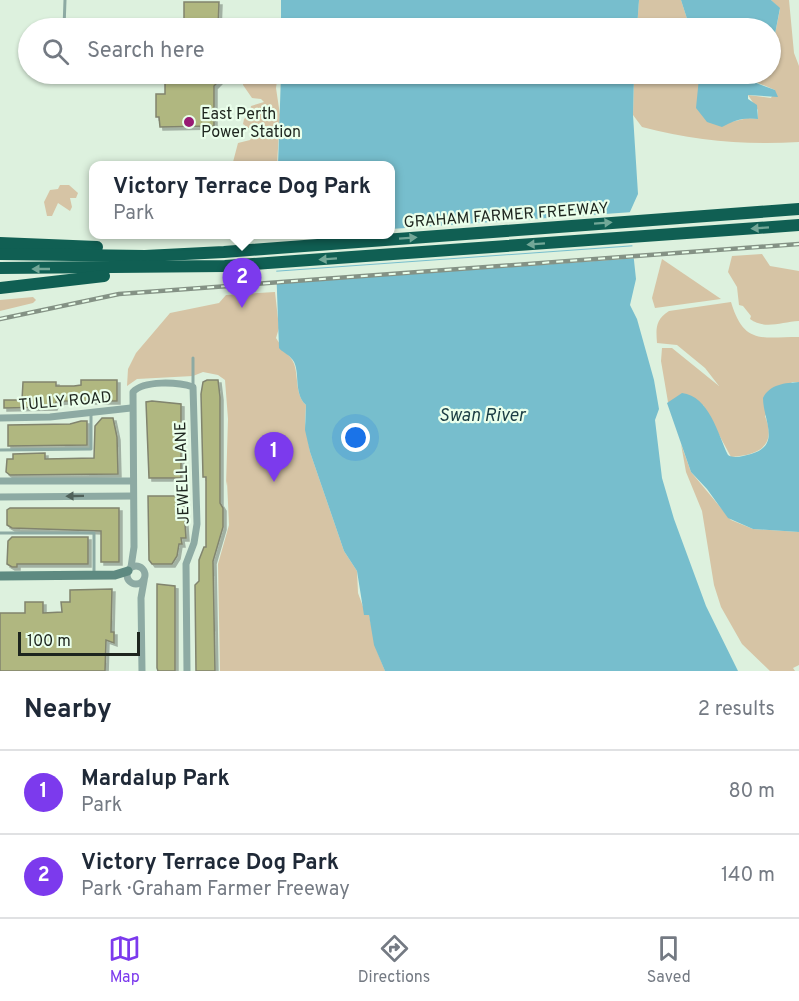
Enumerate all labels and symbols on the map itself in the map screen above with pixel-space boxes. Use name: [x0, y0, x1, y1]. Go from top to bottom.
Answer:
place label: East Perth Power Station: [201, 105, 301, 143]
marker: East Perth Power Station: [182, 115, 196, 129]
street label: GRAHAM FARMER FREEWAY: [403, 199, 609, 233]
one-way arrow: [593, 218, 612, 228]
one-way arrow: [750, 223, 769, 233]
one-way arrow: [399, 233, 418, 243]
one-way arrow: [526, 239, 545, 248]
one-way arrow: [318, 254, 337, 263]
pin: 2: [222, 258, 262, 308]
one-way arrow: [31, 264, 50, 274]
street label: TULLY ROAD: [18, 388, 112, 416]
water label: Swan River: [439, 405, 527, 428]
street label: JEWELL LANE: [171, 421, 195, 525]
your location: [341, 423, 370, 452]
pin: 1: [254, 432, 294, 482]
one-way arrow: [65, 491, 84, 501]
scale bar: [18, 629, 140, 656]

